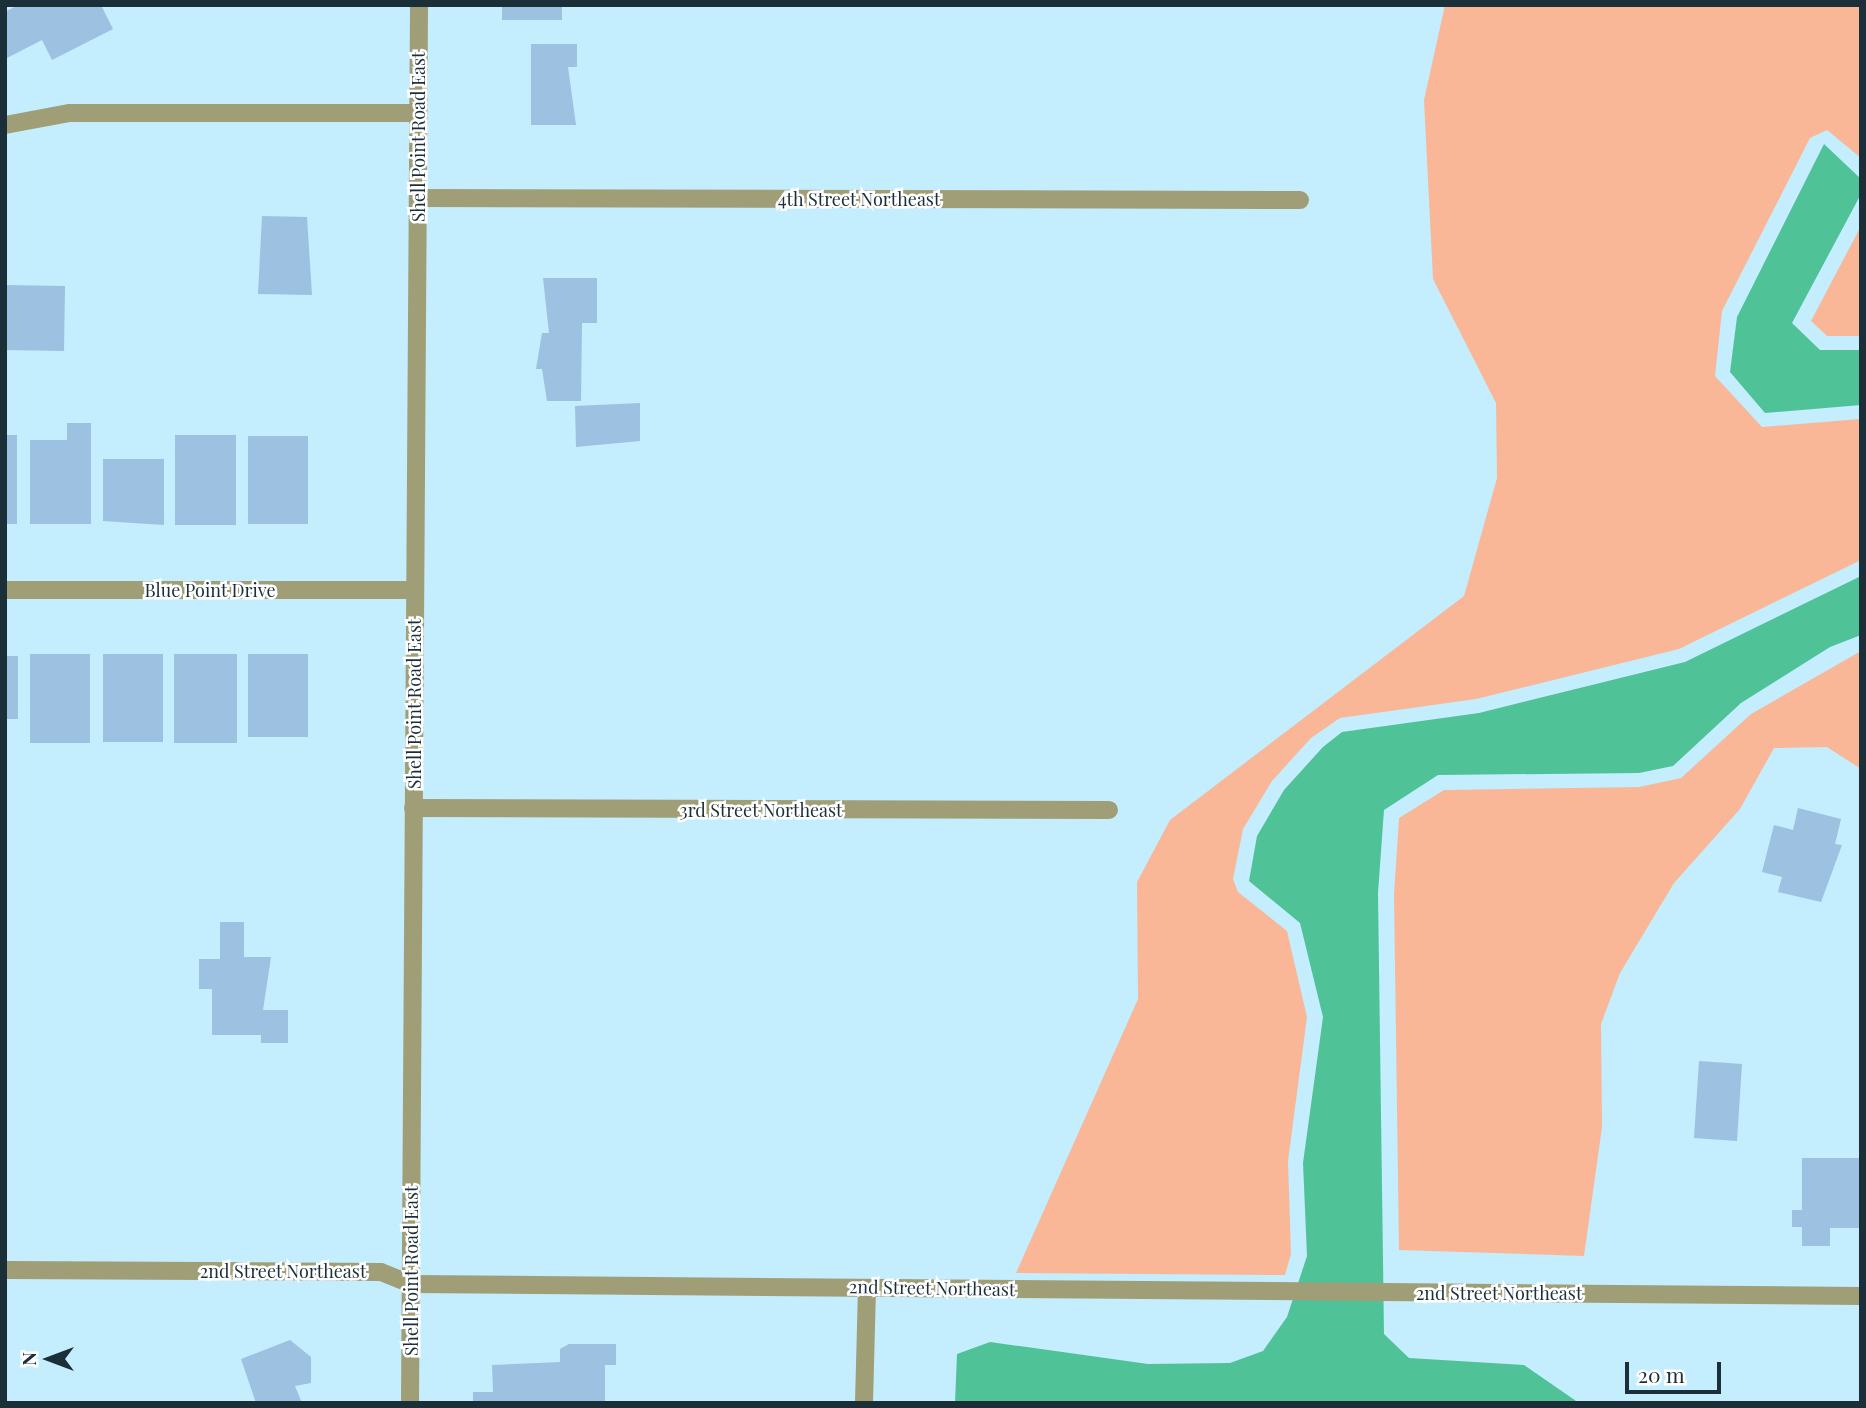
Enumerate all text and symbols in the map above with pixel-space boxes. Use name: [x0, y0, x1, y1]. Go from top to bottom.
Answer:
street label: Shell Point Road East: [407, 51, 429, 223]
street label: 4th Street Northeast: [778, 188, 940, 210]
street label: Blue Point Drive: [144, 579, 276, 601]
street label: Shell Point Road East: [403, 618, 425, 790]
street label: 3rd Street Northeast: [679, 799, 843, 821]
street label: Shell Point Road East: [400, 1185, 422, 1357]
street label: 2nd Street Northeast: [200, 1260, 366, 1282]
street label: 2nd Street Northeast: [848, 1276, 1016, 1300]
street label: 2nd Street Northeast: [1416, 1282, 1582, 1304]
north arrow: [14, 1324, 84, 1394]
scale bar: [1628, 1348, 1724, 1392]
text: N: [15, 1352, 41, 1366]
text: 20 m: [1638, 1360, 1685, 1388]

